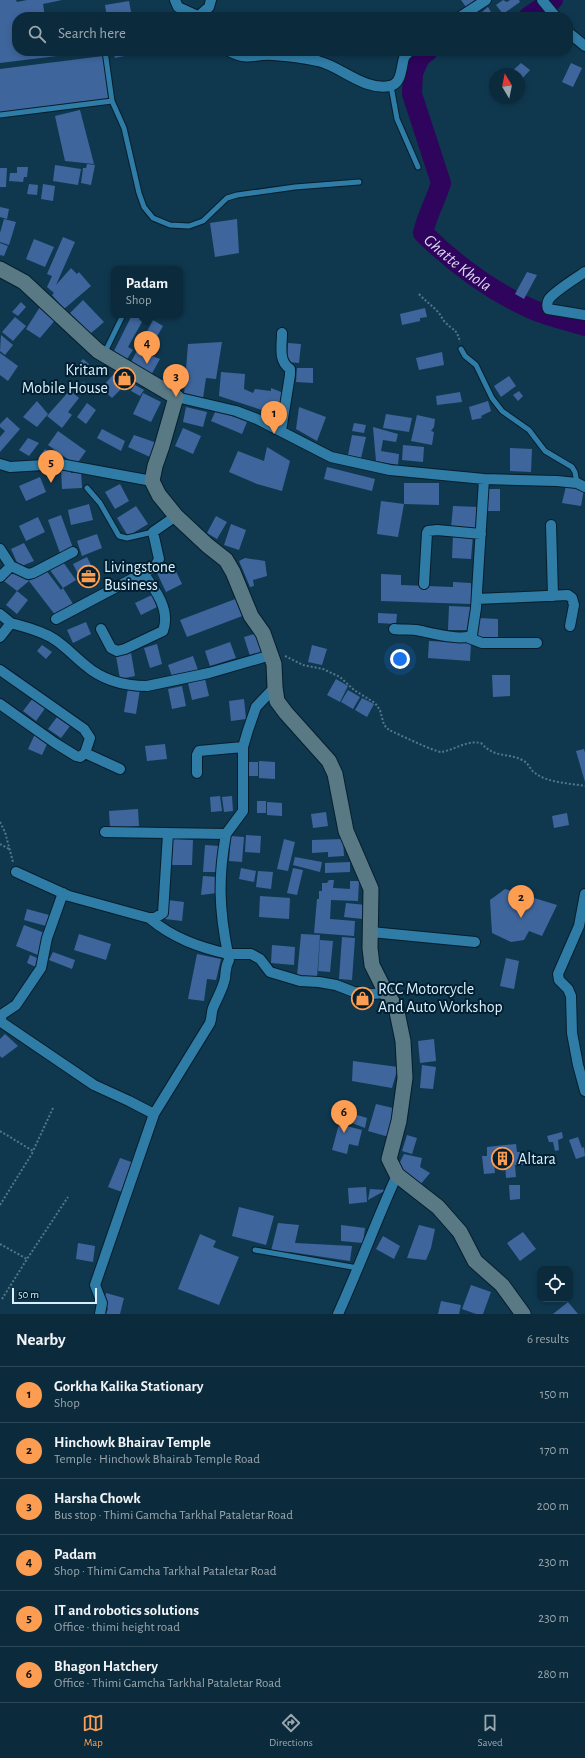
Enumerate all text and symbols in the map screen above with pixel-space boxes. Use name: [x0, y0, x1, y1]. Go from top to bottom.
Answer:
search box: [12, 12, 573, 56]
icon: search: [26, 23, 48, 45]
text: Search here: [58, 26, 126, 41]
north arrow: [489, 68, 525, 104]
water label: Ghatte Khola: [421, 231, 495, 294]
popup: [111, 266, 183, 318]
text: Padam: [126, 276, 168, 291]
text: Shop: [126, 294, 152, 307]
pin: 4: [134, 331, 160, 364]
place label: Kritam Mobile House: [22, 362, 108, 396]
pin: 3: [163, 364, 189, 397]
shop icon: Kritam Mobile House: [111, 366, 137, 392]
pin: 1: [261, 401, 287, 434]
pin: 5: [38, 450, 64, 483]
place label: Livingstone Business: [104, 559, 175, 593]
office icon: Livingstone Business: [75, 563, 101, 589]
your location: [390, 649, 410, 669]
pin: 2: [508, 885, 534, 918]
place label: RCC Motorcycle And Auto Workshop: [378, 981, 503, 1015]
shop icon: RCC Motorcycle And Auto Workshop: [350, 985, 376, 1011]
pin: 6: [331, 1100, 357, 1133]
building icon: Altara: [490, 1146, 516, 1172]
place label: Altara: [518, 1151, 556, 1167]
map controls: [537, 1266, 573, 1302]
button: locate: [537, 1266, 573, 1302]
scale bar: [12, 1286, 97, 1305]
text: 50 m: [18, 1289, 39, 1300]
text: Nearby: [16, 1331, 66, 1348]
text: 6 results: [527, 1333, 569, 1346]
text: Gorkha Kalika Stationary: [54, 1379, 204, 1394]
text: 1: [27, 1388, 31, 1401]
text: 150 m: [540, 1388, 569, 1401]
text: Shop: [54, 1397, 80, 1410]
text: Hinchowk Bhairav Temple: [54, 1435, 211, 1450]
text: 2: [26, 1444, 32, 1457]
text: 170 m: [540, 1444, 569, 1457]
text: Temple · Hinchowk Bhairab Temple Road: [54, 1453, 260, 1466]
text: Harsha Chowk: [54, 1491, 141, 1506]
text: 3: [26, 1500, 32, 1513]
text: 200 m: [537, 1500, 569, 1513]
text: Bus stop · Thimi Gamcha Tarkhal Pataletar Road: [54, 1509, 293, 1522]
text: Padam: [54, 1547, 96, 1562]
text: 4: [26, 1556, 32, 1569]
text: 230 m: [538, 1556, 569, 1569]
text: Shop · Thimi Gamcha Tarkhal Pataletar Road: [54, 1565, 276, 1578]
text: IT and robotics solutions: [54, 1603, 199, 1618]
text: 5: [26, 1612, 32, 1625]
text: 230 m: [538, 1612, 569, 1625]
text: Office · thimi height road: [54, 1621, 180, 1634]
text: Bhagon Hatchery: [54, 1659, 158, 1674]
text: 6: [26, 1668, 32, 1681]
text: 280 m: [538, 1668, 569, 1681]
text: Office · Thimi Gamcha Tarkhal Pataletar Road: [54, 1677, 281, 1690]
tab: Map: [82, 1712, 104, 1749]
tab: Directions: [269, 1712, 313, 1749]
tab: Saved: [477, 1712, 503, 1749]

